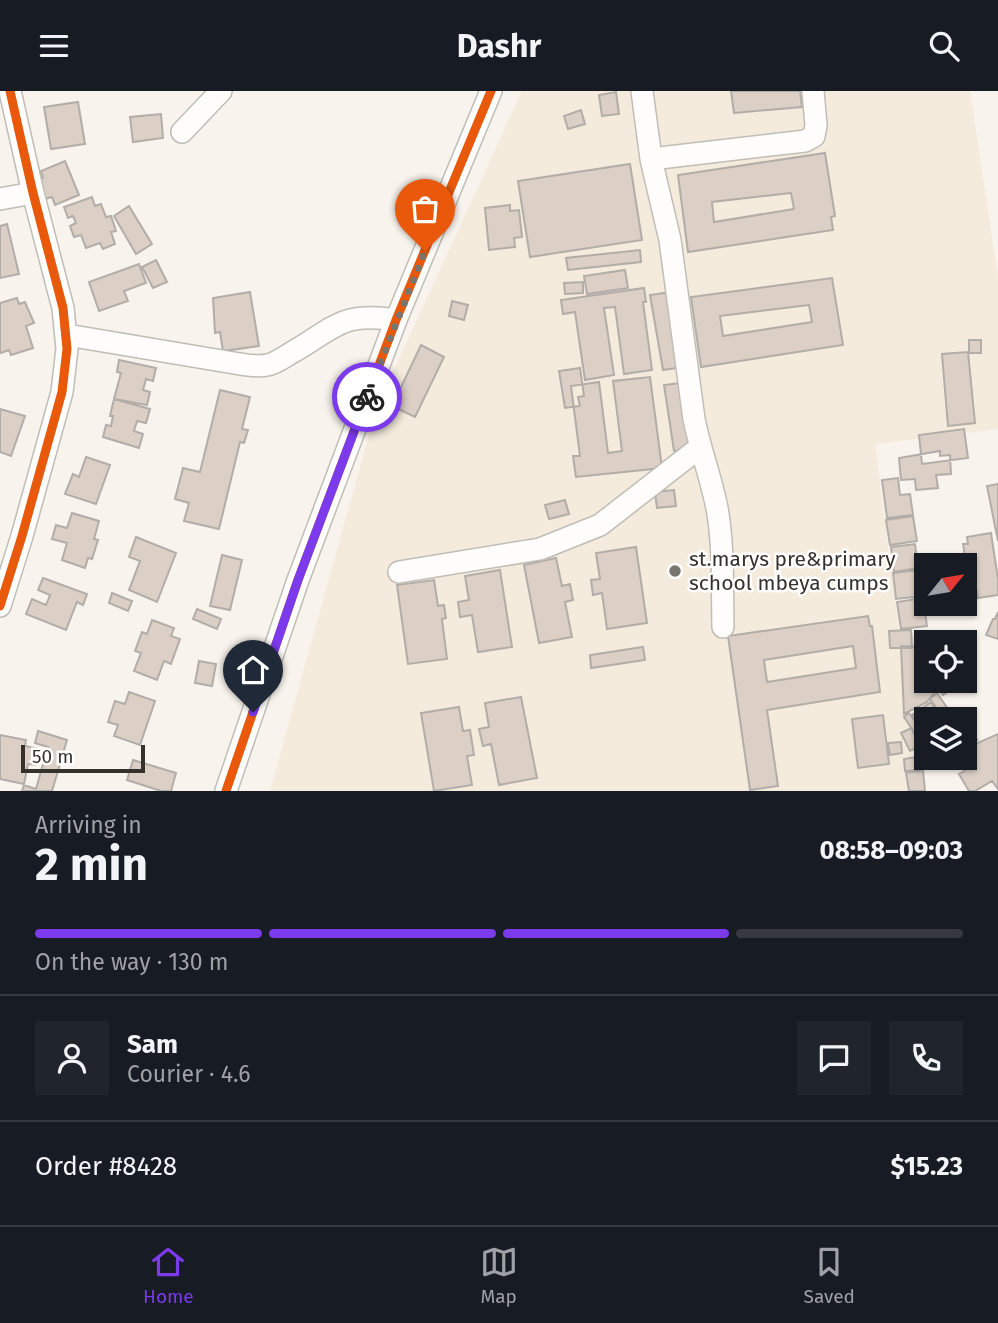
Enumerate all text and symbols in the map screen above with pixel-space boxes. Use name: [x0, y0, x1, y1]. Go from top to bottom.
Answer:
icon: menu: [35, 27, 73, 65]
text: Dashr: [457, 27, 541, 65]
icon: search: [925, 27, 963, 65]
pin: [395, 179, 455, 251]
icon: bag: [406, 190, 444, 228]
courier: [332, 362, 402, 432]
icon: bike: [348, 378, 386, 416]
place label: st.marys pre&primary school mbeya cumps: [689, 546, 896, 596]
north arrow: [914, 553, 976, 616]
map controls: [914, 553, 977, 770]
marker: st.marys pre&primary school mbeya cumps: [667, 563, 683, 579]
button: locate: [914, 630, 977, 693]
pin: [223, 640, 283, 712]
icon: home: [234, 651, 272, 689]
button: layers: [914, 707, 977, 770]
scale bar: [21, 742, 145, 774]
text: 50 m: [32, 745, 73, 768]
text: Arriving in: [35, 811, 142, 839]
text: 08:58–09:03: [819, 835, 963, 866]
text: 2 min: [35, 837, 148, 892]
text: On the way · 130 m: [35, 948, 228, 976]
button: person: [35, 1021, 109, 1095]
button: chat: [797, 1021, 871, 1095]
button: phone: [889, 1021, 963, 1095]
text: Sam: [127, 1029, 178, 1060]
text: Courier · 4.6: [127, 1060, 251, 1088]
text: Order #8428: [35, 1151, 177, 1182]
text: $15.23: [891, 1151, 963, 1182]
tab: Home: [143, 1243, 194, 1308]
tab: Map: [480, 1243, 518, 1308]
tab: Saved: [804, 1243, 855, 1308]

